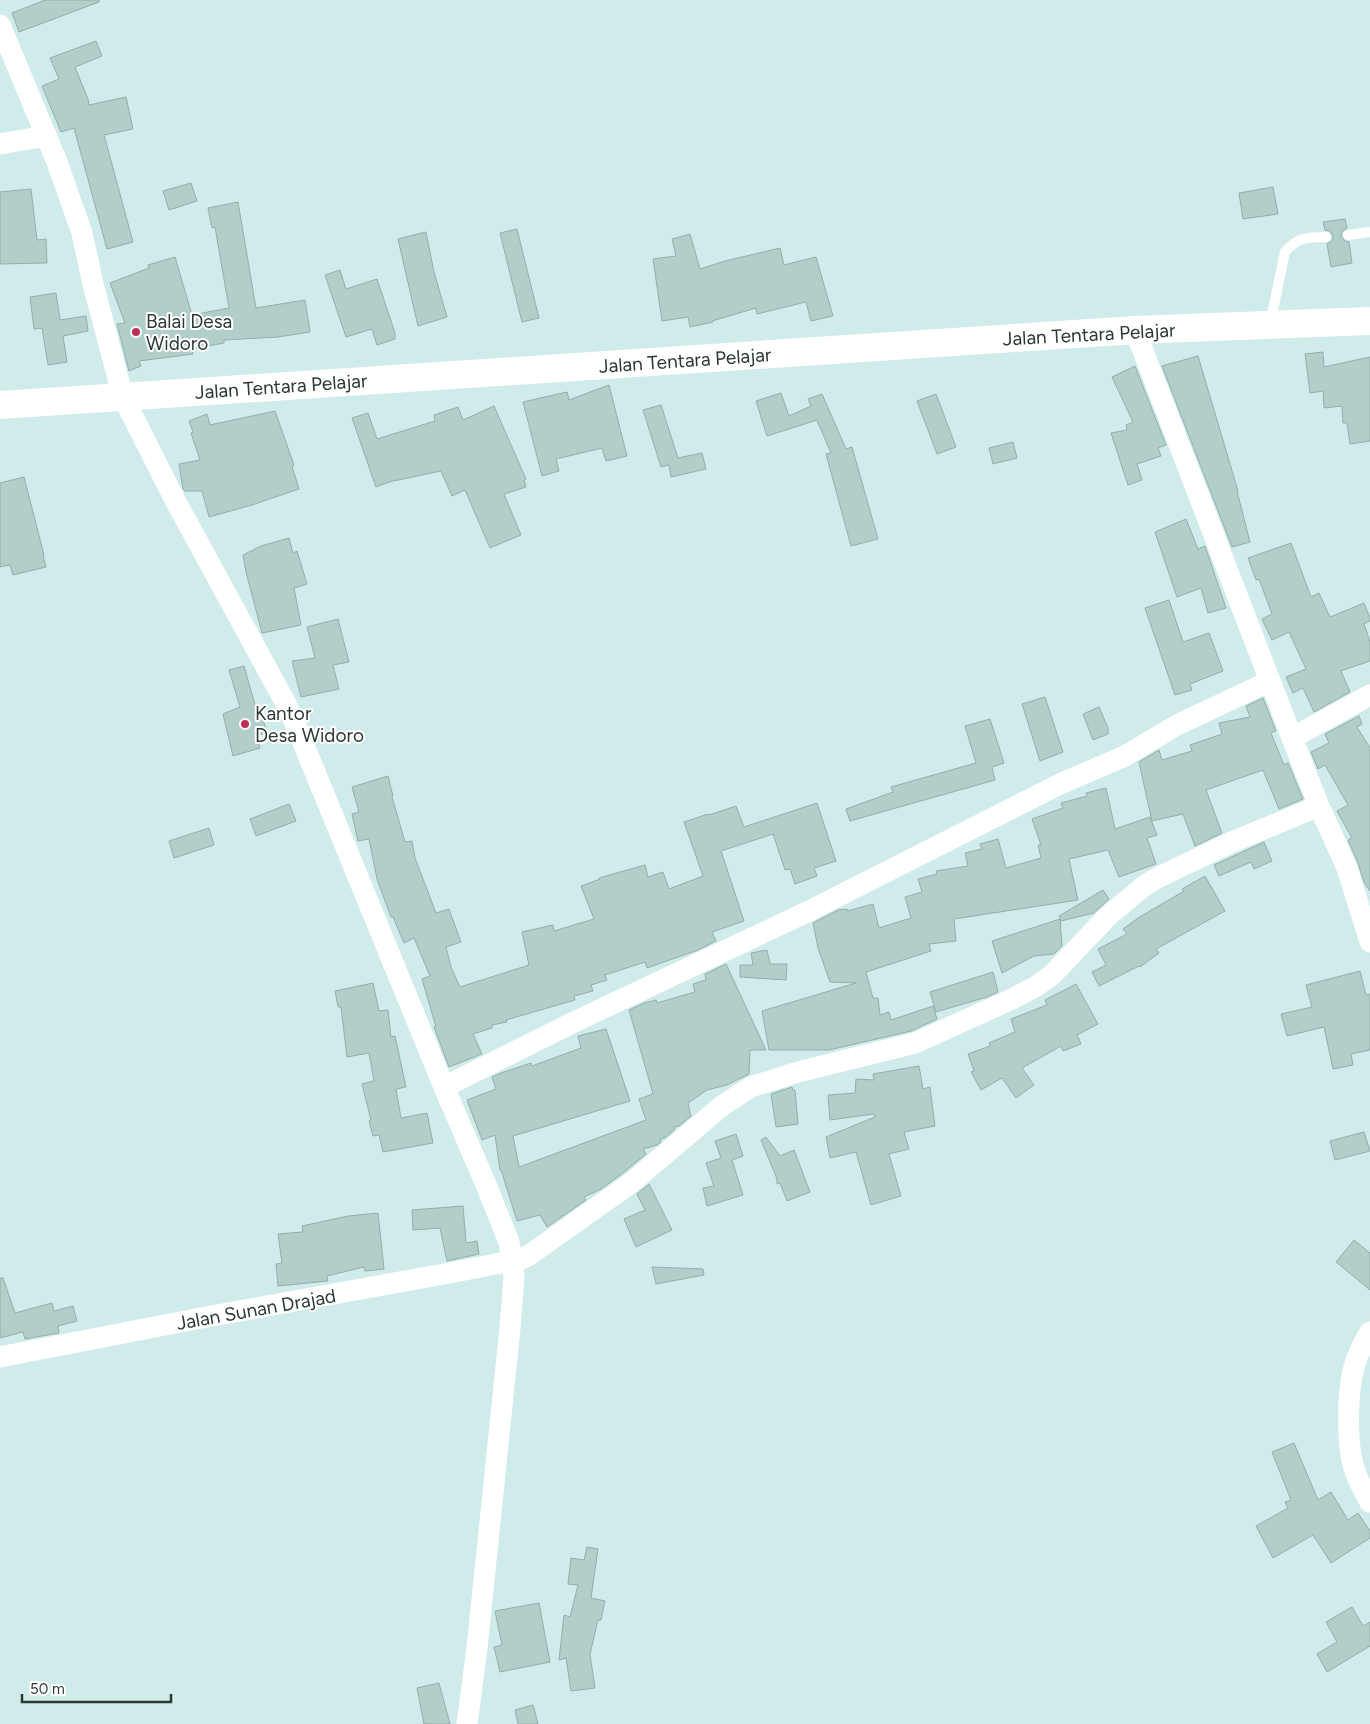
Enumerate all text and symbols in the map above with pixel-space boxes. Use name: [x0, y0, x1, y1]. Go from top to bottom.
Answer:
place label: Balai Desa Widoro: [146, 310, 232, 355]
street label: Jalan Tentara Pelajar: [1002, 318, 1177, 351]
marker: Balai Desa Widoro: [130, 326, 142, 338]
street label: Jalan Tentara Pelajar: [598, 343, 773, 378]
street label: Jalan Tentara Pelajar: [194, 369, 369, 404]
place label: Kantor Desa Widoro: [255, 702, 364, 747]
marker: Kantor Desa Widoro: [239, 718, 251, 730]
street label: Jalan Sunan Drajad: [175, 1284, 338, 1335]
scale bar: [22, 1672, 171, 1704]
text: 50 m: [30, 1680, 65, 1698]

